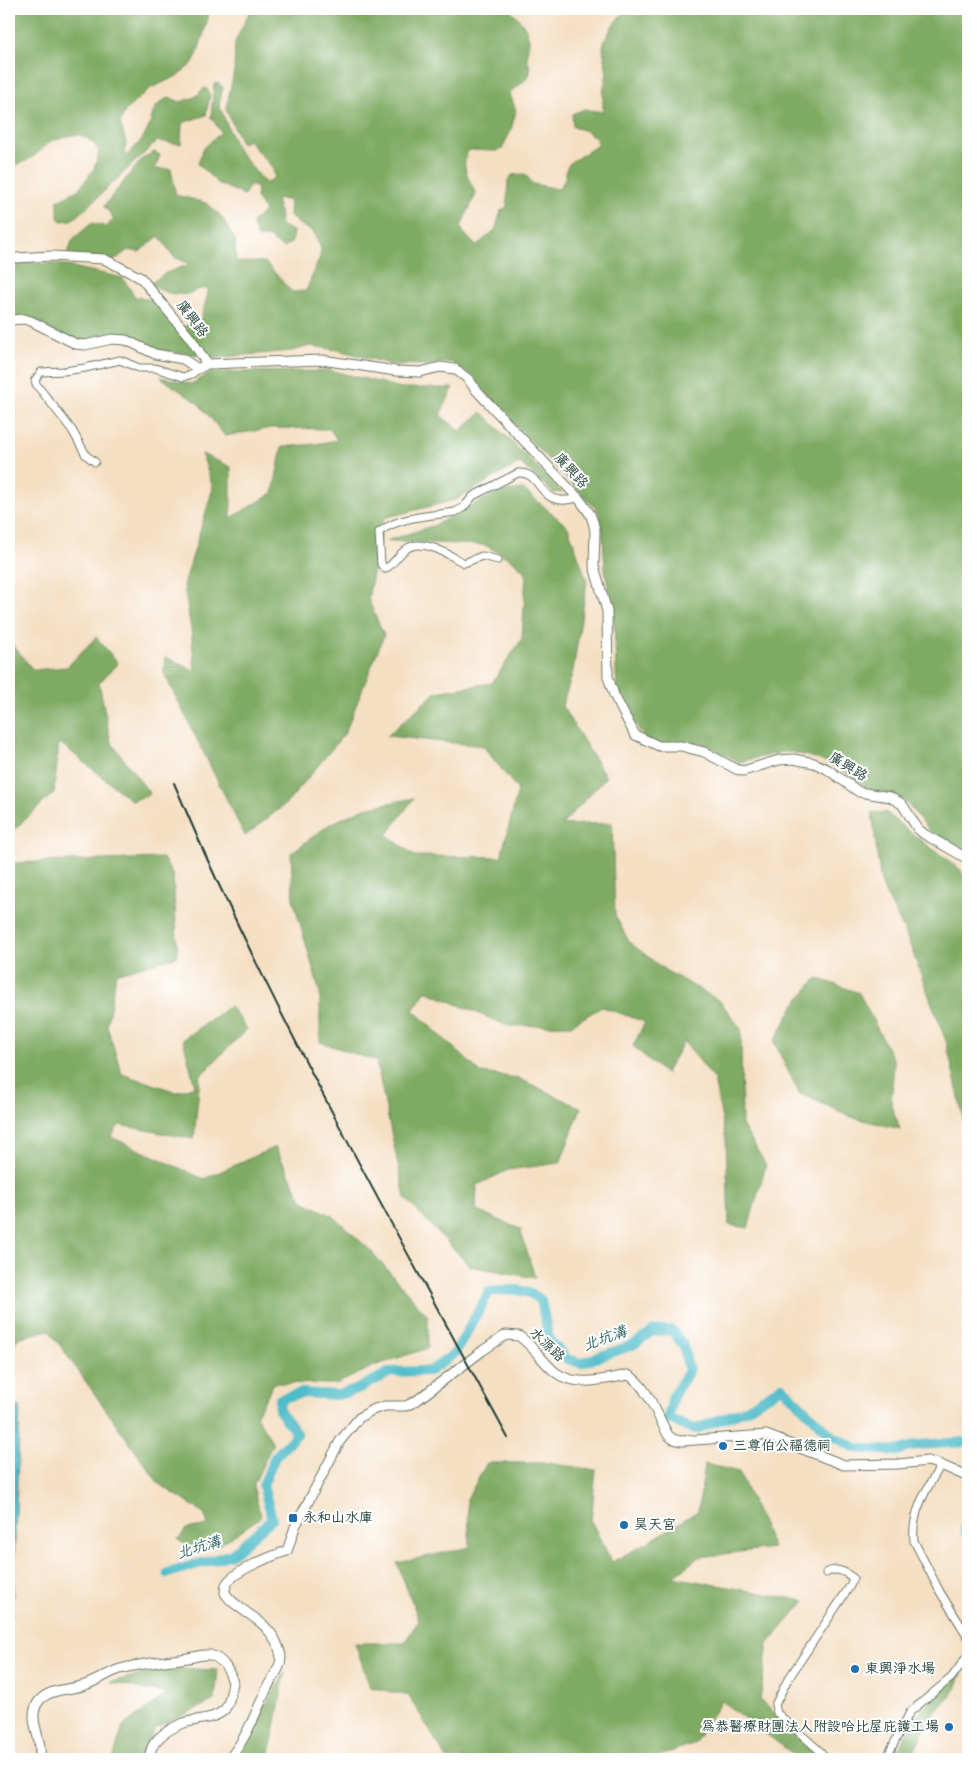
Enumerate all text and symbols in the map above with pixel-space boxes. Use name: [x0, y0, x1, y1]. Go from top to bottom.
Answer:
street label: 廣興路: [171, 296, 213, 342]
street label: 廣興路: [549, 448, 593, 494]
street label: 廣興路: [824, 747, 872, 787]
water label: 北坑溝: [580, 1319, 632, 1358]
street label: 水源路: [524, 1323, 570, 1367]
place label: 三尊伯公福德祠: [733, 1435, 831, 1457]
marker: 三尊伯公福德祠: [717, 1440, 729, 1452]
place label: 永和山水庫: [303, 1507, 373, 1529]
marker: 永和山水庫: [287, 1512, 299, 1524]
place label: 昊天宮: [634, 1514, 676, 1536]
marker: 昊天宮: [618, 1519, 630, 1531]
water label: 北坑溝: [174, 1529, 226, 1566]
place label: 東興淨水場: [865, 1658, 935, 1680]
marker: 東興淨水場: [849, 1663, 861, 1675]
place label: 為恭醫療財團法人附設哈比屋庇護工場: [701, 1716, 939, 1738]
marker: 為恭醫療財團法人附設哈比屋庇護工場: [943, 1721, 955, 1733]

